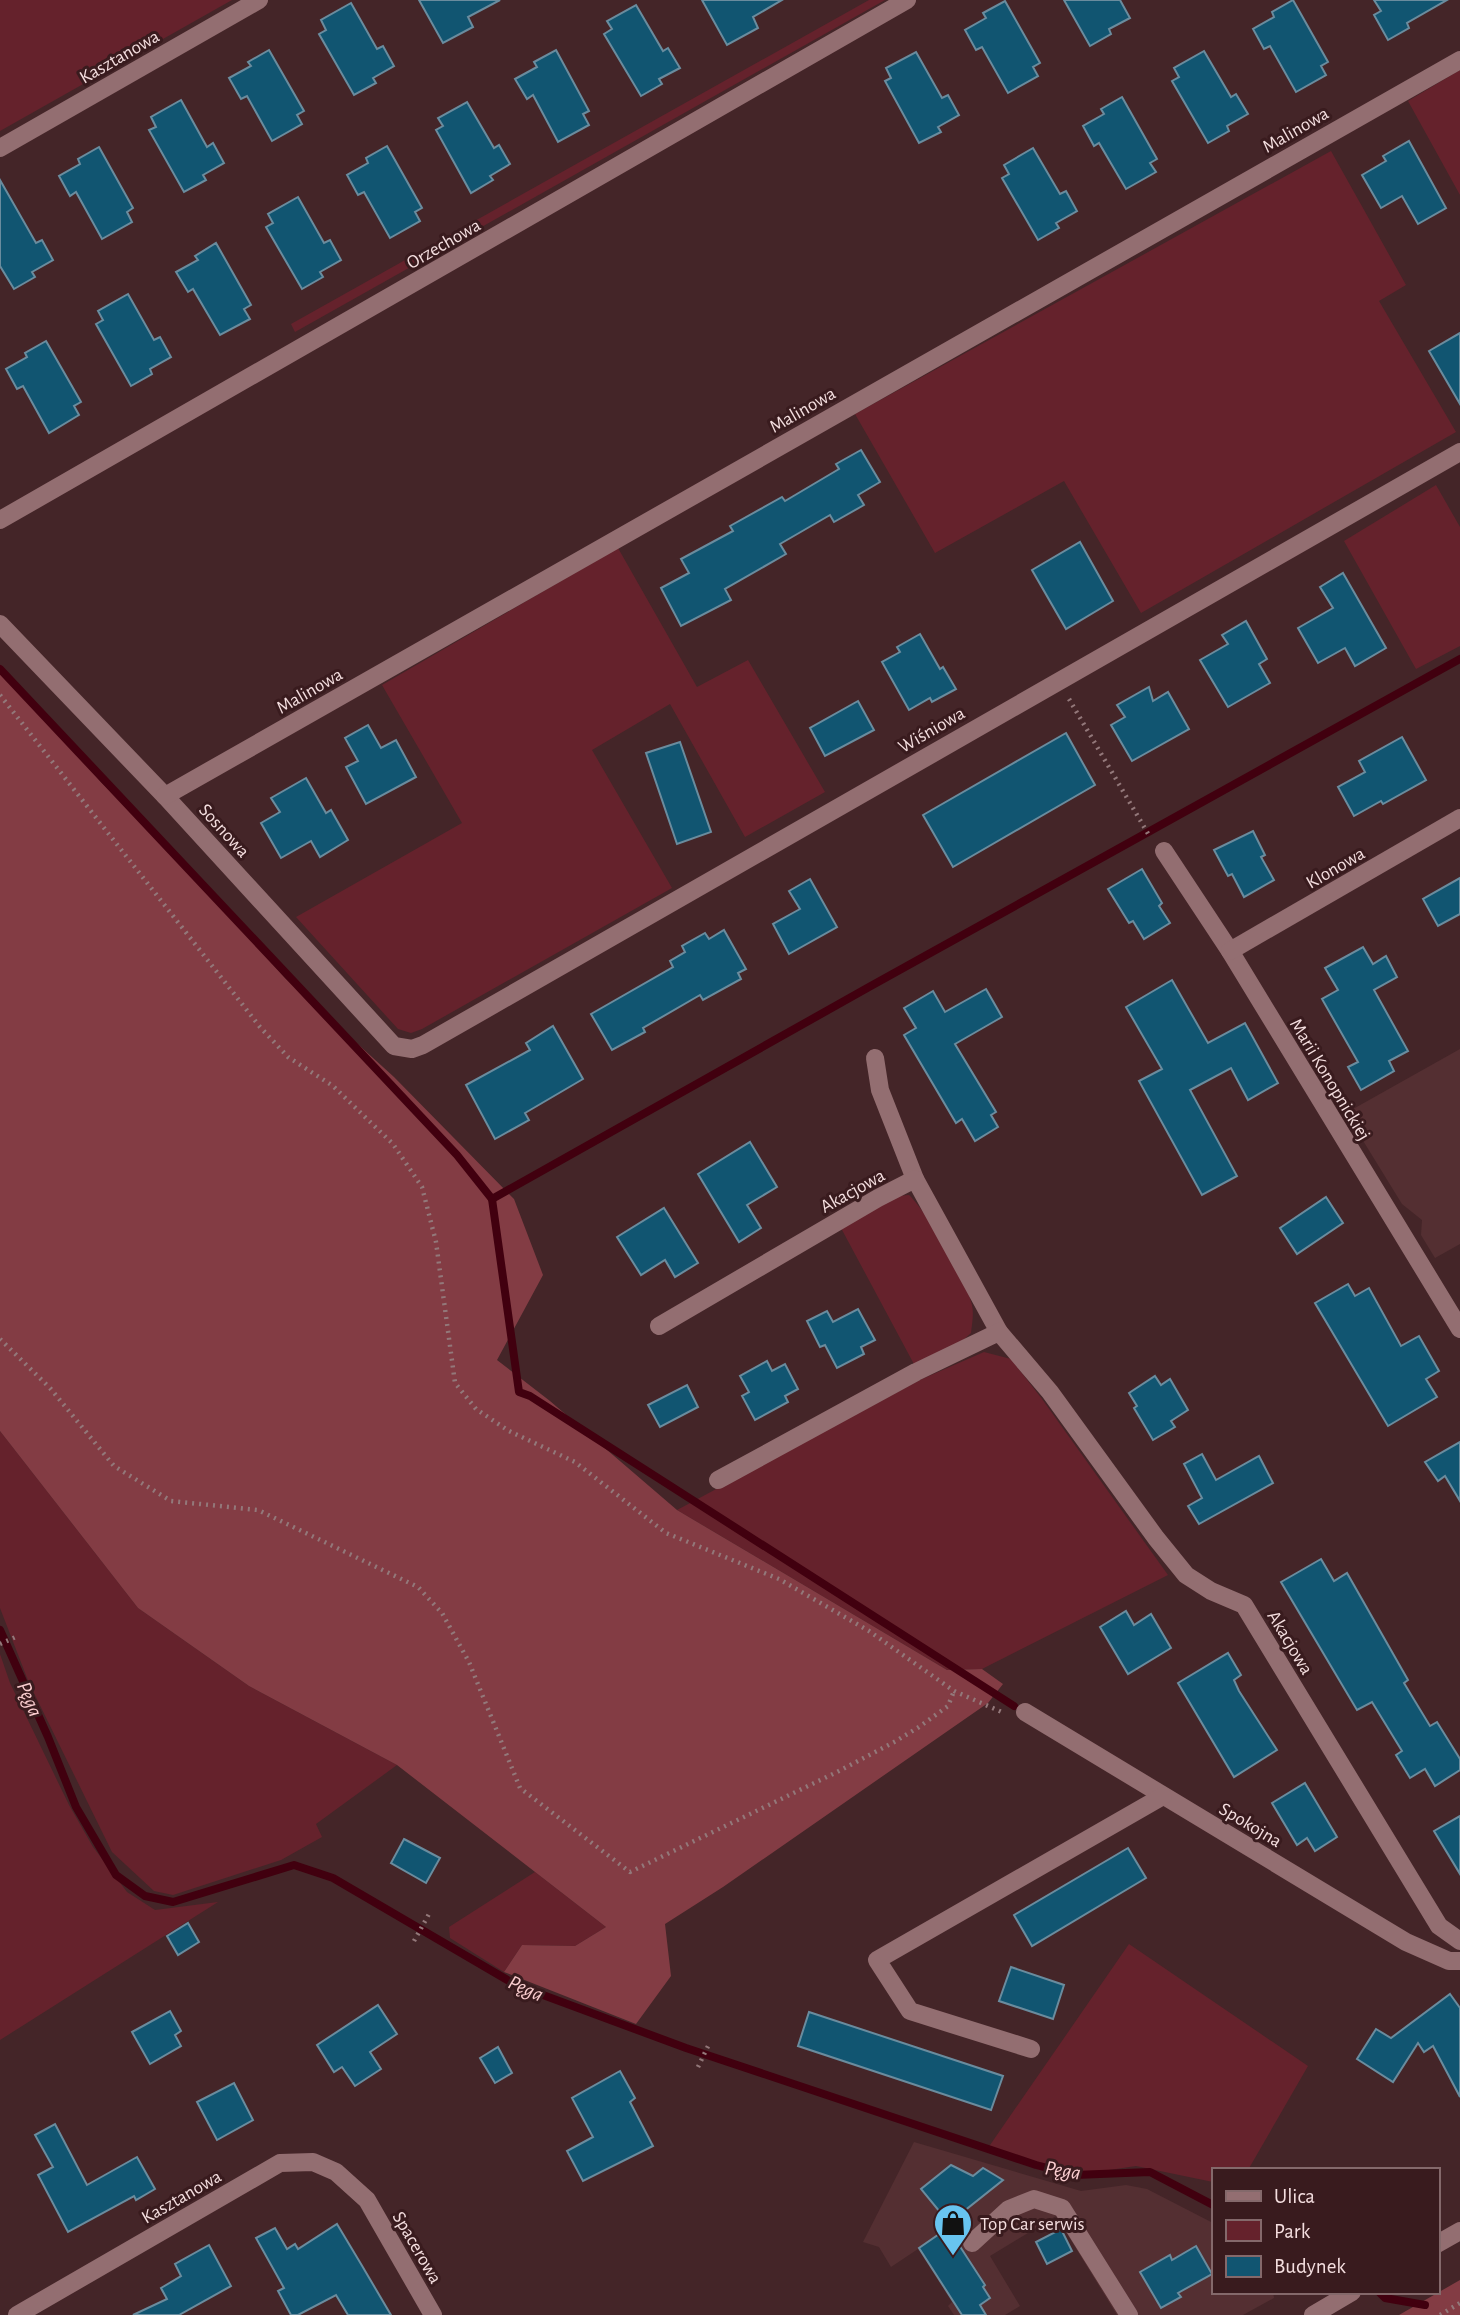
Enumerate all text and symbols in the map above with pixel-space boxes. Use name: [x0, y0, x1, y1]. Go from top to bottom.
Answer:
street label: Kasztanowa: [77, 27, 163, 88]
street label: Malinowa: [1259, 104, 1332, 157]
street label: Orzechowa: [403, 215, 484, 273]
street label: Malinowa: [766, 384, 839, 437]
street label: Malinowa: [273, 665, 346, 718]
street label: Wiśniowa: [895, 704, 968, 757]
street label: Sosnowa: [195, 800, 253, 862]
street label: Klonowa: [1303, 844, 1369, 893]
street label: Marii Konopnickiej: [1286, 1016, 1373, 1144]
street label: Akacjowa: [817, 1166, 888, 1217]
street label: Akacjowa: [1263, 1608, 1316, 1678]
water label: Pęga: [13, 1679, 46, 1720]
street label: Spokojna: [1216, 1799, 1285, 1851]
water label: Pęga: [505, 1972, 547, 2005]
water label: Pęga: [1043, 2157, 1082, 2184]
street label: Kasztanowa: [139, 2167, 225, 2228]
legend: [1212, 2168, 1439, 2294]
text: Ulica: [1274, 2186, 1315, 2207]
shop icon: Top Car serwis: [932, 2202, 974, 2257]
street label: Spacerowa: [388, 2208, 445, 2287]
place label: Top Car serwis: [980, 2215, 1085, 2234]
text: Park: [1274, 2221, 1311, 2242]
text: Budynek: [1274, 2256, 1346, 2277]

